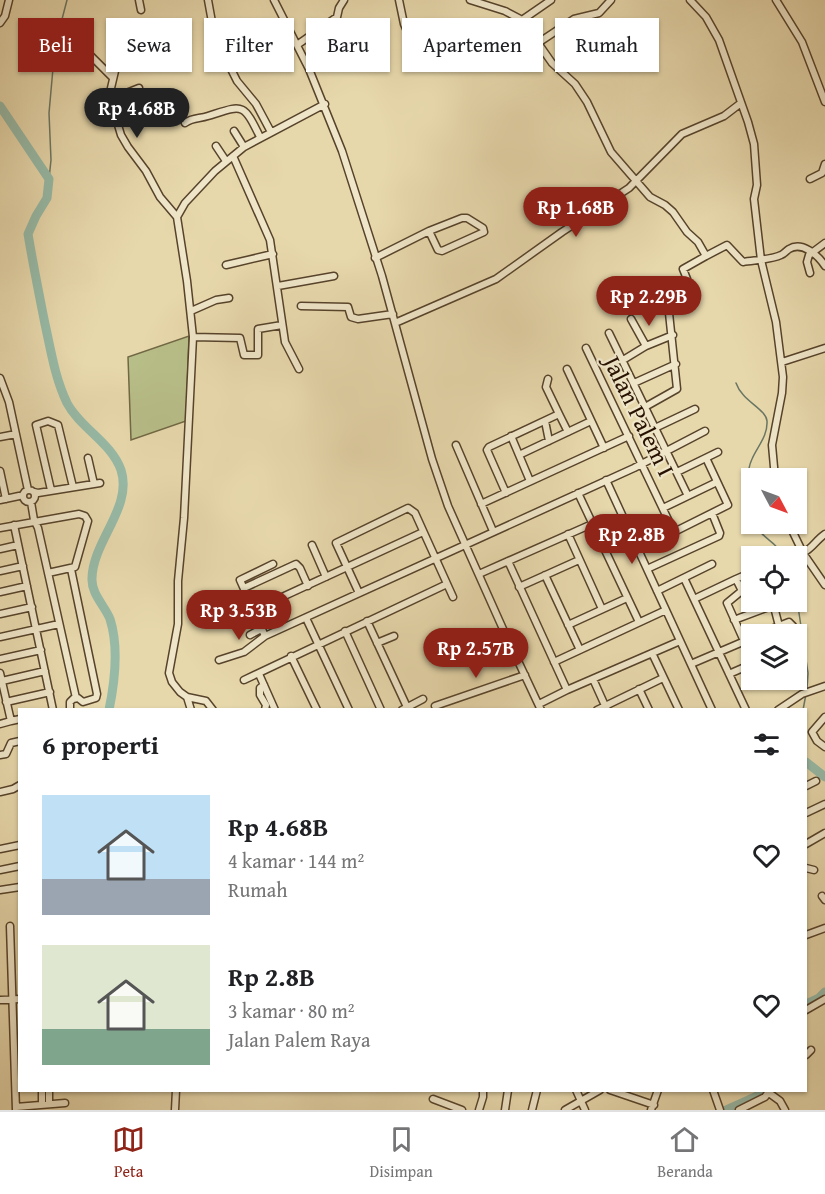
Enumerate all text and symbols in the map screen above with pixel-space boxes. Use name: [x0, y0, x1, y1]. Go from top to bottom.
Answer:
chip: Beli: [18, 18, 94, 72]
chip: Sewa: [106, 18, 192, 72]
chip: Filter: [204, 18, 294, 72]
chip: Baru: [306, 18, 390, 72]
chip: Apartemen: [402, 18, 543, 72]
chip: Rumah: [555, 18, 659, 72]
pin: Rp 4.68B: [75, 88, 199, 139]
text: Rp 4.68B: [98, 93, 176, 122]
pin: Rp 1.68B: [514, 187, 638, 238]
text: Rp 1.68B: [537, 192, 615, 221]
pin: Rp 2.29B: [587, 276, 711, 327]
text: Rp 2.29B: [610, 281, 688, 310]
street label: Jalan Palem I: [594, 347, 684, 482]
north arrow: [741, 468, 807, 534]
map controls: [741, 468, 807, 690]
pin: Rp 2.8B: [577, 514, 687, 565]
text: Rp 2.8B: [599, 519, 665, 548]
button: locate: [741, 546, 807, 612]
pin: Rp 3.53B: [177, 590, 301, 641]
text: Rp 3.53B: [200, 595, 278, 624]
button: layers: [741, 624, 807, 690]
pin: Rp 2.57B: [414, 628, 538, 679]
text: Rp 2.57B: [437, 633, 515, 662]
text: 6 properti: [42, 725, 159, 764]
icon: filters: [750, 728, 783, 761]
text: Rp 4.68B: [228, 807, 328, 846]
icon: home: [90, 819, 162, 891]
icon: heart: [750, 839, 783, 872]
text: 4 kamar · 144 m²: [228, 846, 364, 875]
text: Rumah: [228, 875, 287, 904]
text: Rp 2.8B: [228, 957, 315, 996]
icon: home: [90, 969, 162, 1041]
icon: heart: [750, 989, 783, 1022]
text: 3 kamar · 80 m²: [228, 996, 355, 1025]
text: Jalan Palem Raya: [228, 1025, 370, 1054]
tab: Peta: [112, 1123, 145, 1183]
tab: Disimpan: [369, 1123, 433, 1183]
tab: Beranda: [657, 1123, 713, 1183]

